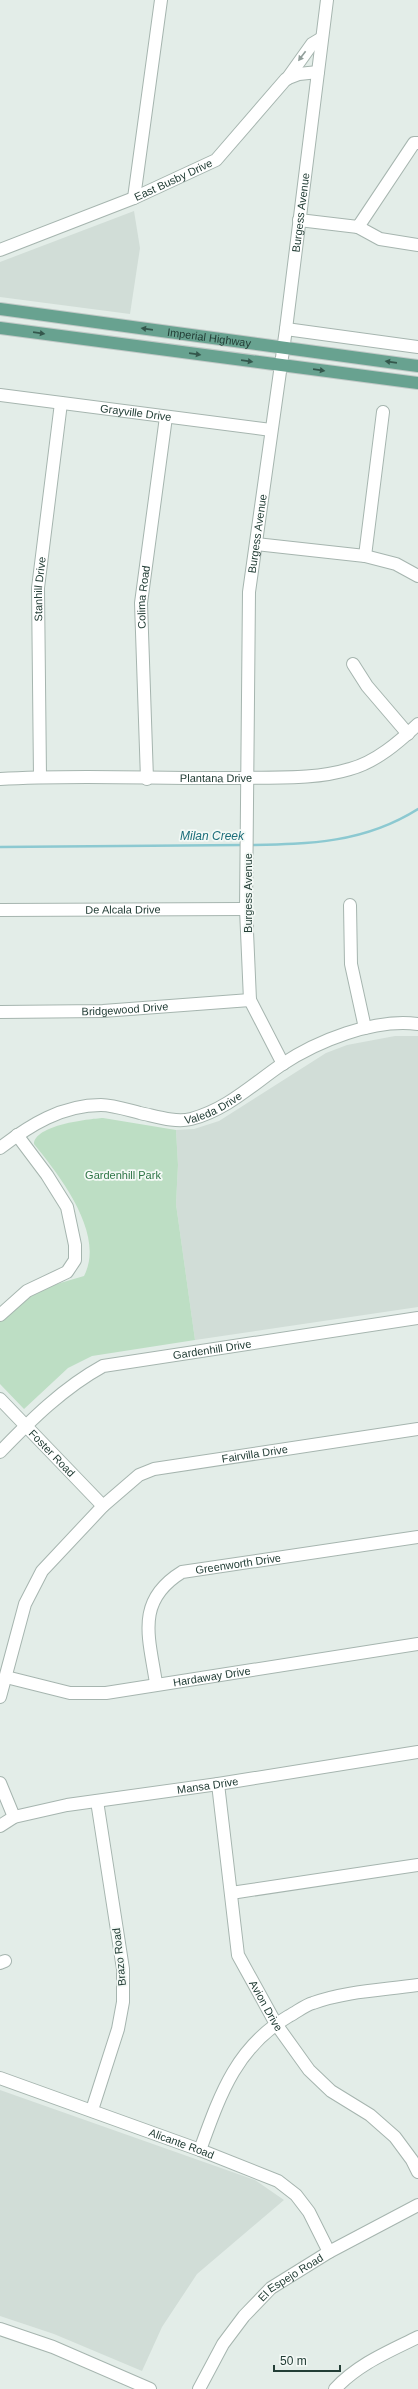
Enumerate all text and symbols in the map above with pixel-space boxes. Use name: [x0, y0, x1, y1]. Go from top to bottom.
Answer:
one-way arrow: [298, 51, 306, 62]
street label: East Busby Drive: [132, 157, 214, 203]
street label: Burgess Avenue: [290, 172, 311, 253]
one-way arrow: [141, 326, 153, 332]
street label: Imperial Highway: [166, 326, 252, 349]
one-way arrow: [33, 330, 45, 336]
one-way arrow: [189, 351, 201, 357]
one-way arrow: [241, 358, 253, 364]
one-way arrow: [385, 359, 397, 365]
one-way arrow: [313, 367, 326, 373]
street label: Grayville Drive: [100, 402, 172, 423]
street label: Burgess Avenue: [246, 493, 269, 574]
street label: Stanhill Drive: [32, 556, 48, 622]
street label: Colima Road: [135, 565, 152, 629]
street label: Plantana Drive: [180, 772, 252, 784]
water label: Milan Creek: [180, 829, 245, 843]
street label: Burgess Avenue: [242, 853, 254, 933]
street label: De Alcala Drive: [85, 903, 161, 916]
street label: Bridgewood Drive: [81, 1000, 169, 1017]
street label: Valeda Drive: [184, 1090, 244, 1126]
park label: Gardenhill Park: [85, 1169, 161, 1181]
street label: Gardenhill Drive: [172, 1338, 252, 1361]
street label: Foster Road: [27, 1427, 77, 1479]
street label: Fairvilla Drive: [221, 1443, 289, 1465]
street label: Greenworth Drive: [195, 1551, 282, 1576]
street label: Hardaway Drive: [172, 1664, 251, 1688]
street label: Mansa Drive: [176, 1775, 239, 1796]
street label: Brazo Road: [110, 1927, 128, 1987]
street label: Avion Drive: [247, 1978, 285, 2033]
street label: Alicante Road: [147, 2126, 216, 2161]
street label: El Espejo Road: [256, 2251, 325, 2304]
scale bar: [274, 2347, 340, 2373]
text: 50 m: [280, 2354, 307, 2368]

